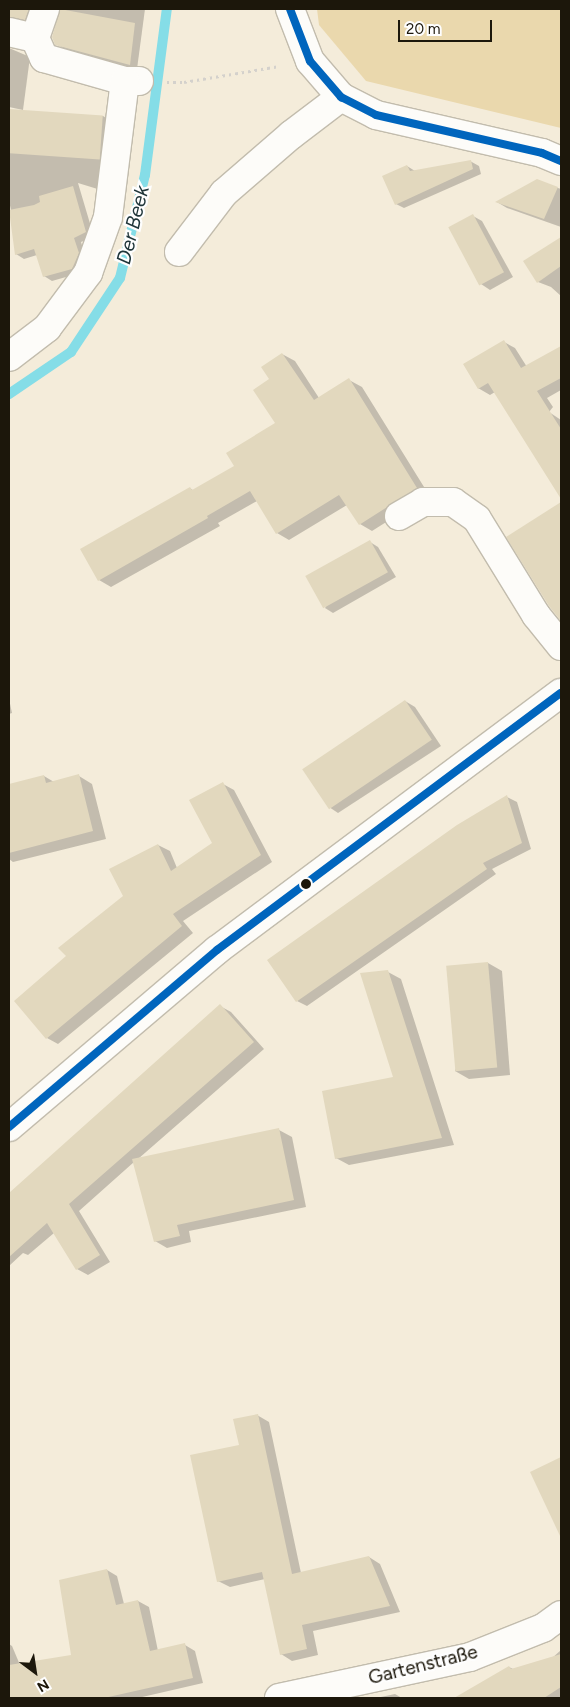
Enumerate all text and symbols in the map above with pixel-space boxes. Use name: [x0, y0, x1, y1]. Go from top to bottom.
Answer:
scale bar: [400, 10, 494, 42]
text: 20 m: [406, 20, 440, 38]
water label: Der Beek: [112, 183, 154, 267]
unlabelled marker: [301, 879, 311, 889]
street label: Gartenstraße: [366, 1640, 480, 1690]
north arrow: [10, 1647, 60, 1697]
text: N: [34, 1675, 52, 1695]

